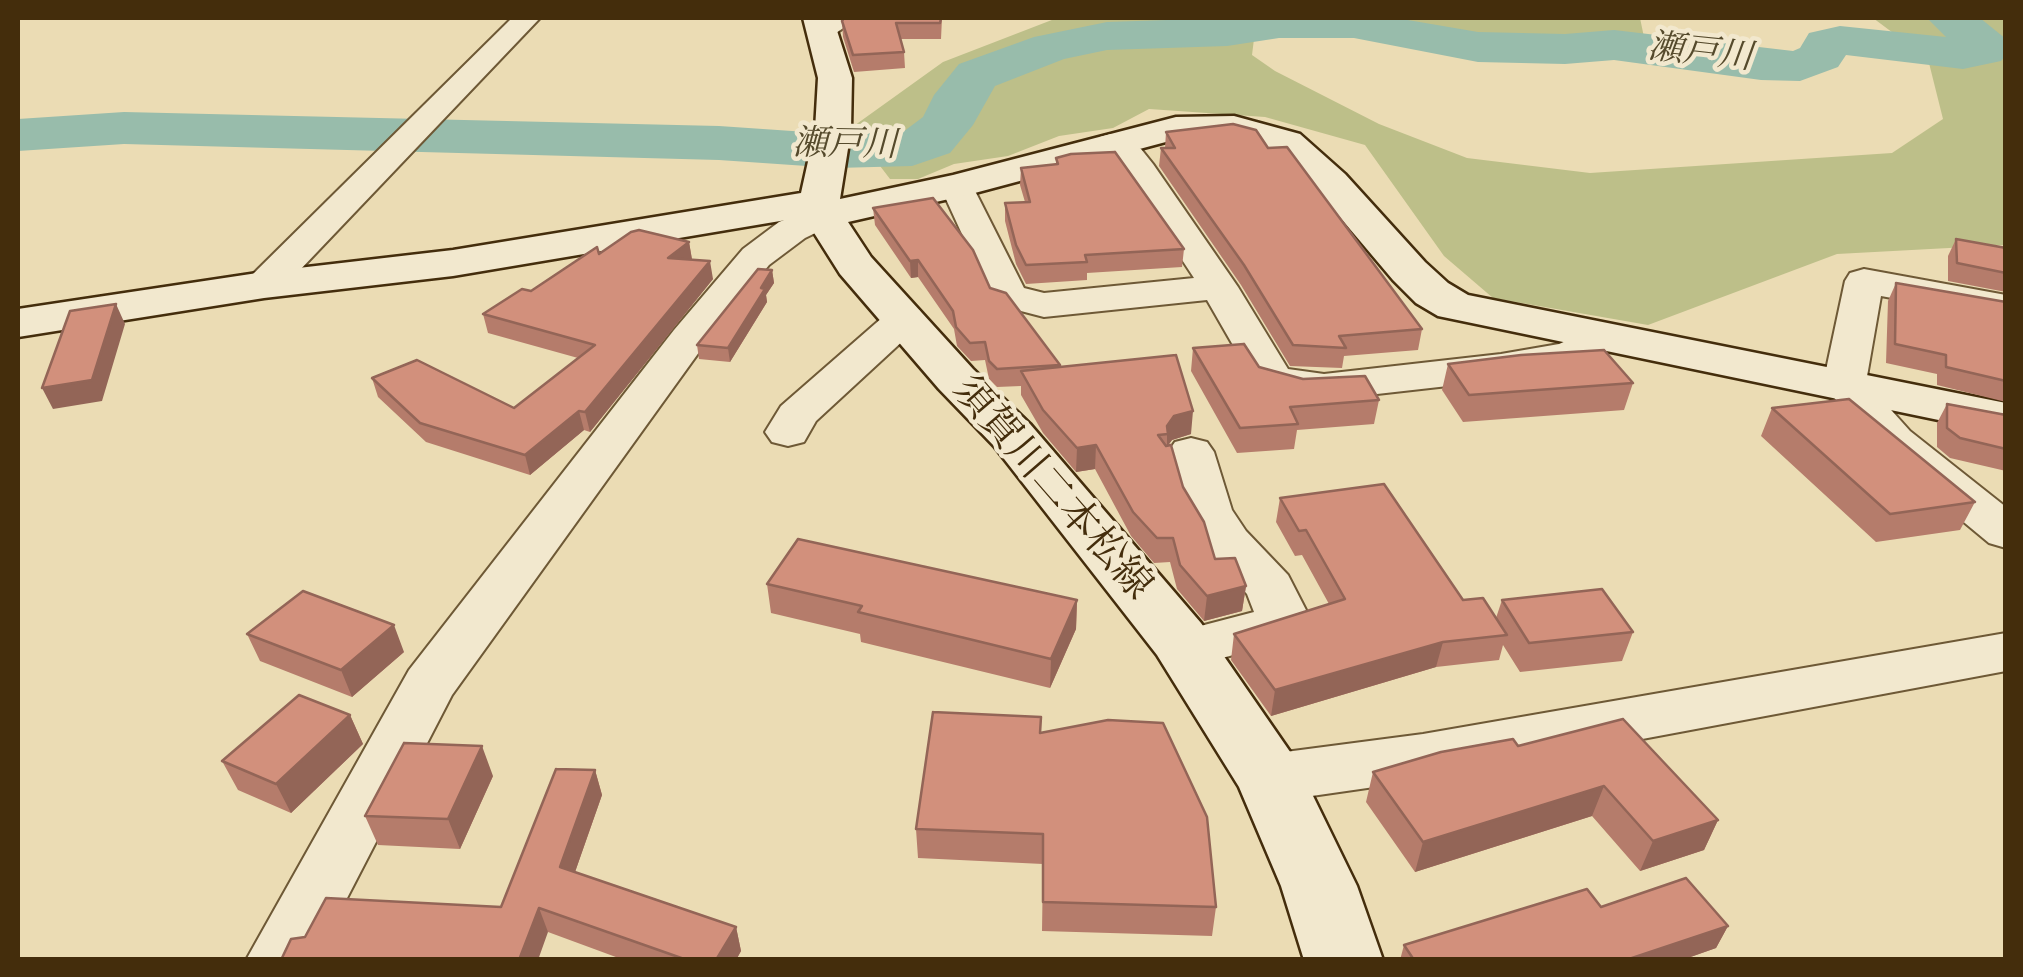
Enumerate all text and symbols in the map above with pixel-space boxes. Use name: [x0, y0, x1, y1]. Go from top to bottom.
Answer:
water label: 瀬戸川: [1646, 28, 1754, 80]
water label: 瀬戸川: [792, 124, 898, 168]
street label: 須賀川二本松線: [941, 368, 1161, 610]

